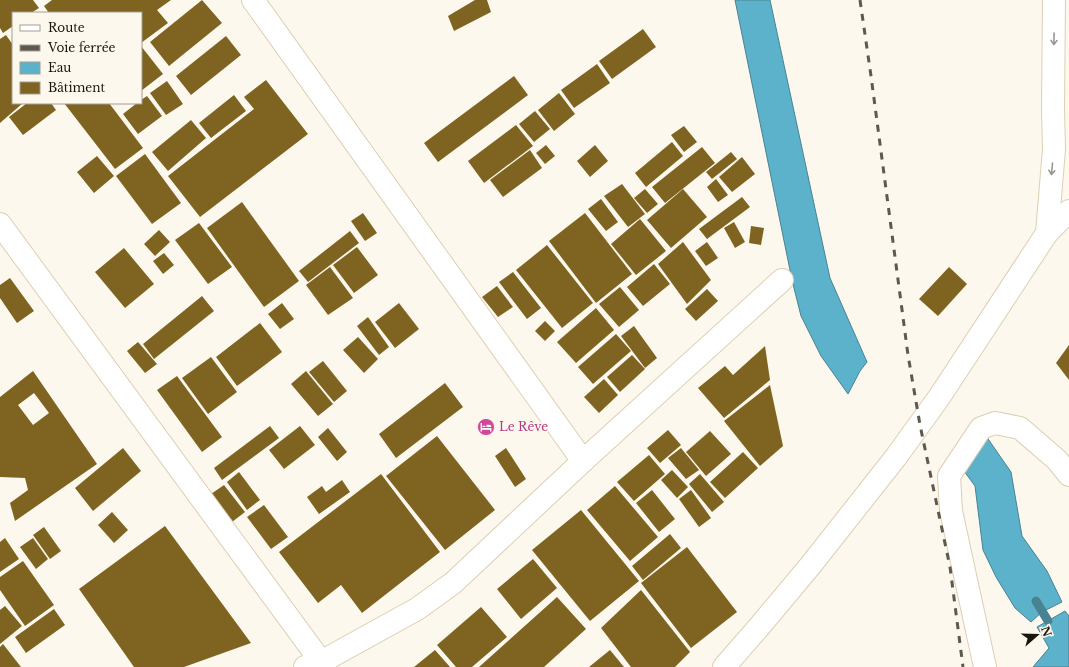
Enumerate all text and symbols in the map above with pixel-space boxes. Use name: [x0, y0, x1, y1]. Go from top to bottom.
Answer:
legend: [12, 12, 142, 104]
text: Route: [48, 20, 85, 35]
one-way arrow: [1050, 32, 1058, 45]
text: Voie ferrée: [47, 40, 116, 55]
text: Eau: [48, 60, 71, 75]
text: Bâtiment: [48, 80, 106, 95]
one-way arrow: [1049, 162, 1056, 175]
hotel icon: Le Rêve: [476, 417, 496, 437]
place label: Le Rêve: [499, 419, 548, 434]
north arrow: [1017, 615, 1057, 655]
text: N: [1038, 624, 1055, 639]

